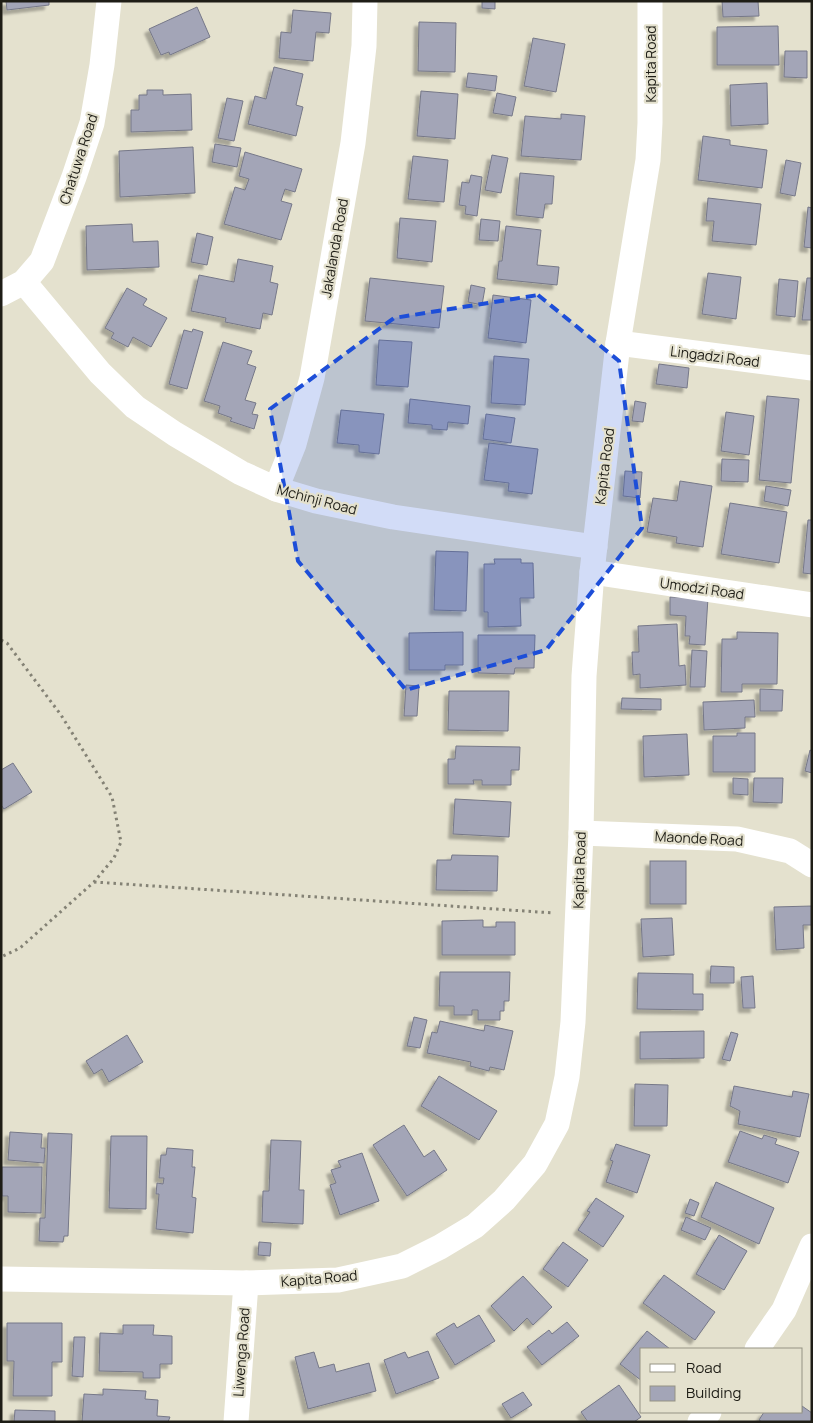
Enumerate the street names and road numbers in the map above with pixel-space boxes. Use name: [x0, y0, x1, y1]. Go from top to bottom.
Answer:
street label: Kapita Road: [641, 25, 660, 103]
street label: Chatuwa Road: [54, 111, 102, 207]
street label: Jakalanda Road: [316, 197, 352, 299]
street label: Lingadzi Road: [669, 341, 761, 371]
street label: Kapita Road: [590, 427, 618, 505]
street label: Mchinji Road: [275, 479, 359, 519]
street label: Umodzi Road: [659, 573, 745, 603]
street label: Maonde Road: [654, 826, 744, 850]
street label: Kapita Road: [568, 831, 590, 909]
street label: Kapita Road: [280, 1265, 358, 1291]
street label: Liwenga Road: [228, 1307, 254, 1397]

